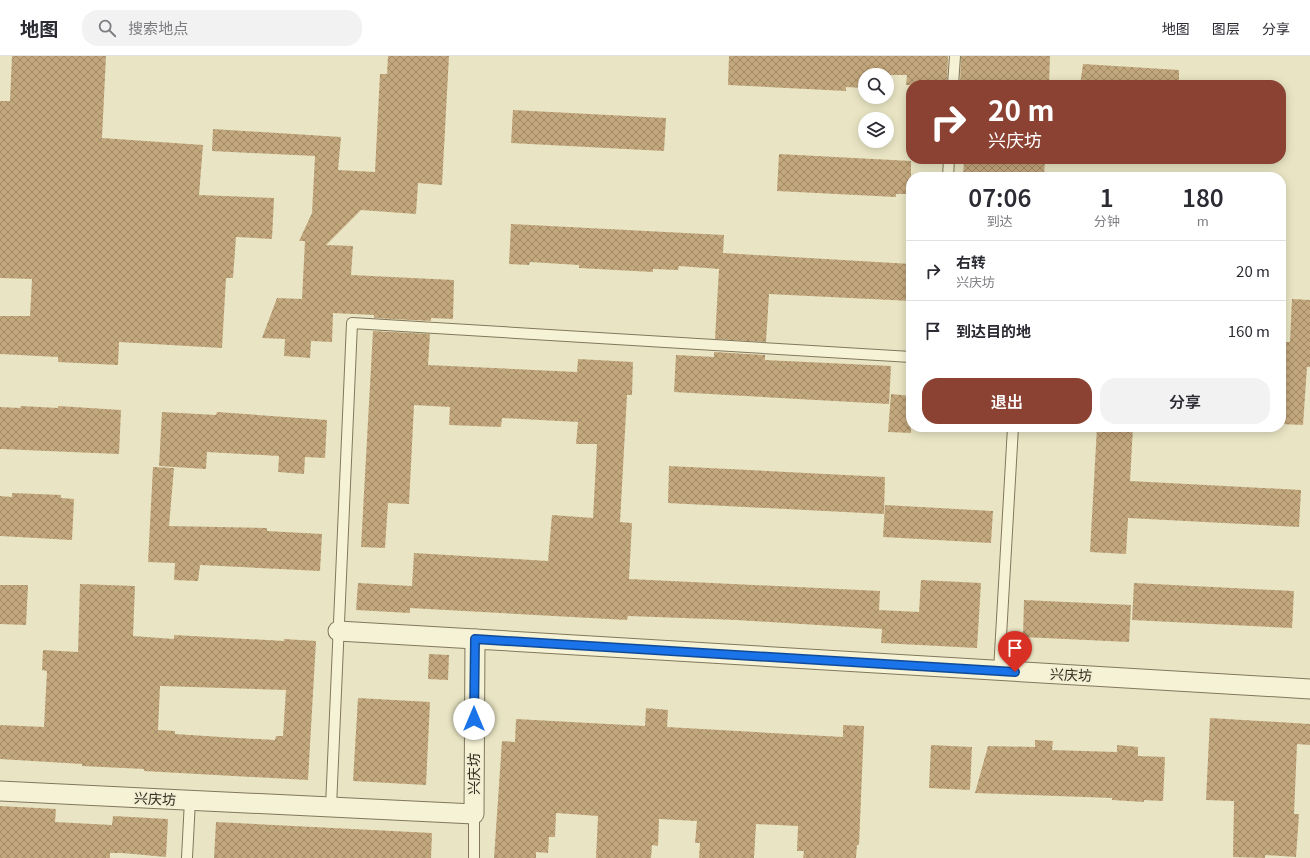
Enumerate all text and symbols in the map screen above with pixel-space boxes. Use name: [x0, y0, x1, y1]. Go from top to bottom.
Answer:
search box: [82, 10, 362, 46]
text: 地图: [20, 14, 58, 41]
icon: search: [96, 17, 118, 39]
text: 搜索地点: [128, 17, 188, 38]
text: 地图: [1162, 18, 1190, 38]
text: 图层: [1212, 18, 1240, 38]
text: 分享: [1262, 18, 1290, 38]
map controls: [858, 68, 894, 148]
button: search: [858, 68, 894, 104]
text: 20 m: [988, 89, 1054, 129]
icon: right: [922, 96, 974, 148]
button: layers: [858, 112, 894, 148]
text: 兴庆坊: [988, 126, 1042, 152]
text: 07:06: [968, 179, 1031, 214]
text: 1: [1100, 179, 1114, 214]
text: 180: [1182, 179, 1224, 214]
text: 到达: [987, 211, 1013, 230]
text: 分钟: [1094, 211, 1120, 230]
text: m: [1197, 211, 1209, 230]
text: 右转: [956, 251, 986, 272]
icon: right: [922, 260, 944, 282]
text: 20 m: [1236, 260, 1270, 281]
text: 兴庆坊: [956, 272, 995, 291]
icon: arrive: [922, 320, 944, 342]
text: 到达目的地: [956, 320, 1031, 341]
text: 160 m: [1228, 320, 1270, 341]
button: 退出: [922, 378, 1092, 424]
button: 分享: [1100, 378, 1270, 424]
pin: [998, 631, 1032, 672]
icon: arrive: [1004, 637, 1026, 659]
street label: 兴庆坊: [1050, 663, 1093, 685]
position arrow: [453, 698, 495, 740]
street label: 兴庆坊: [463, 753, 483, 795]
street label: 兴庆坊: [134, 787, 177, 809]

